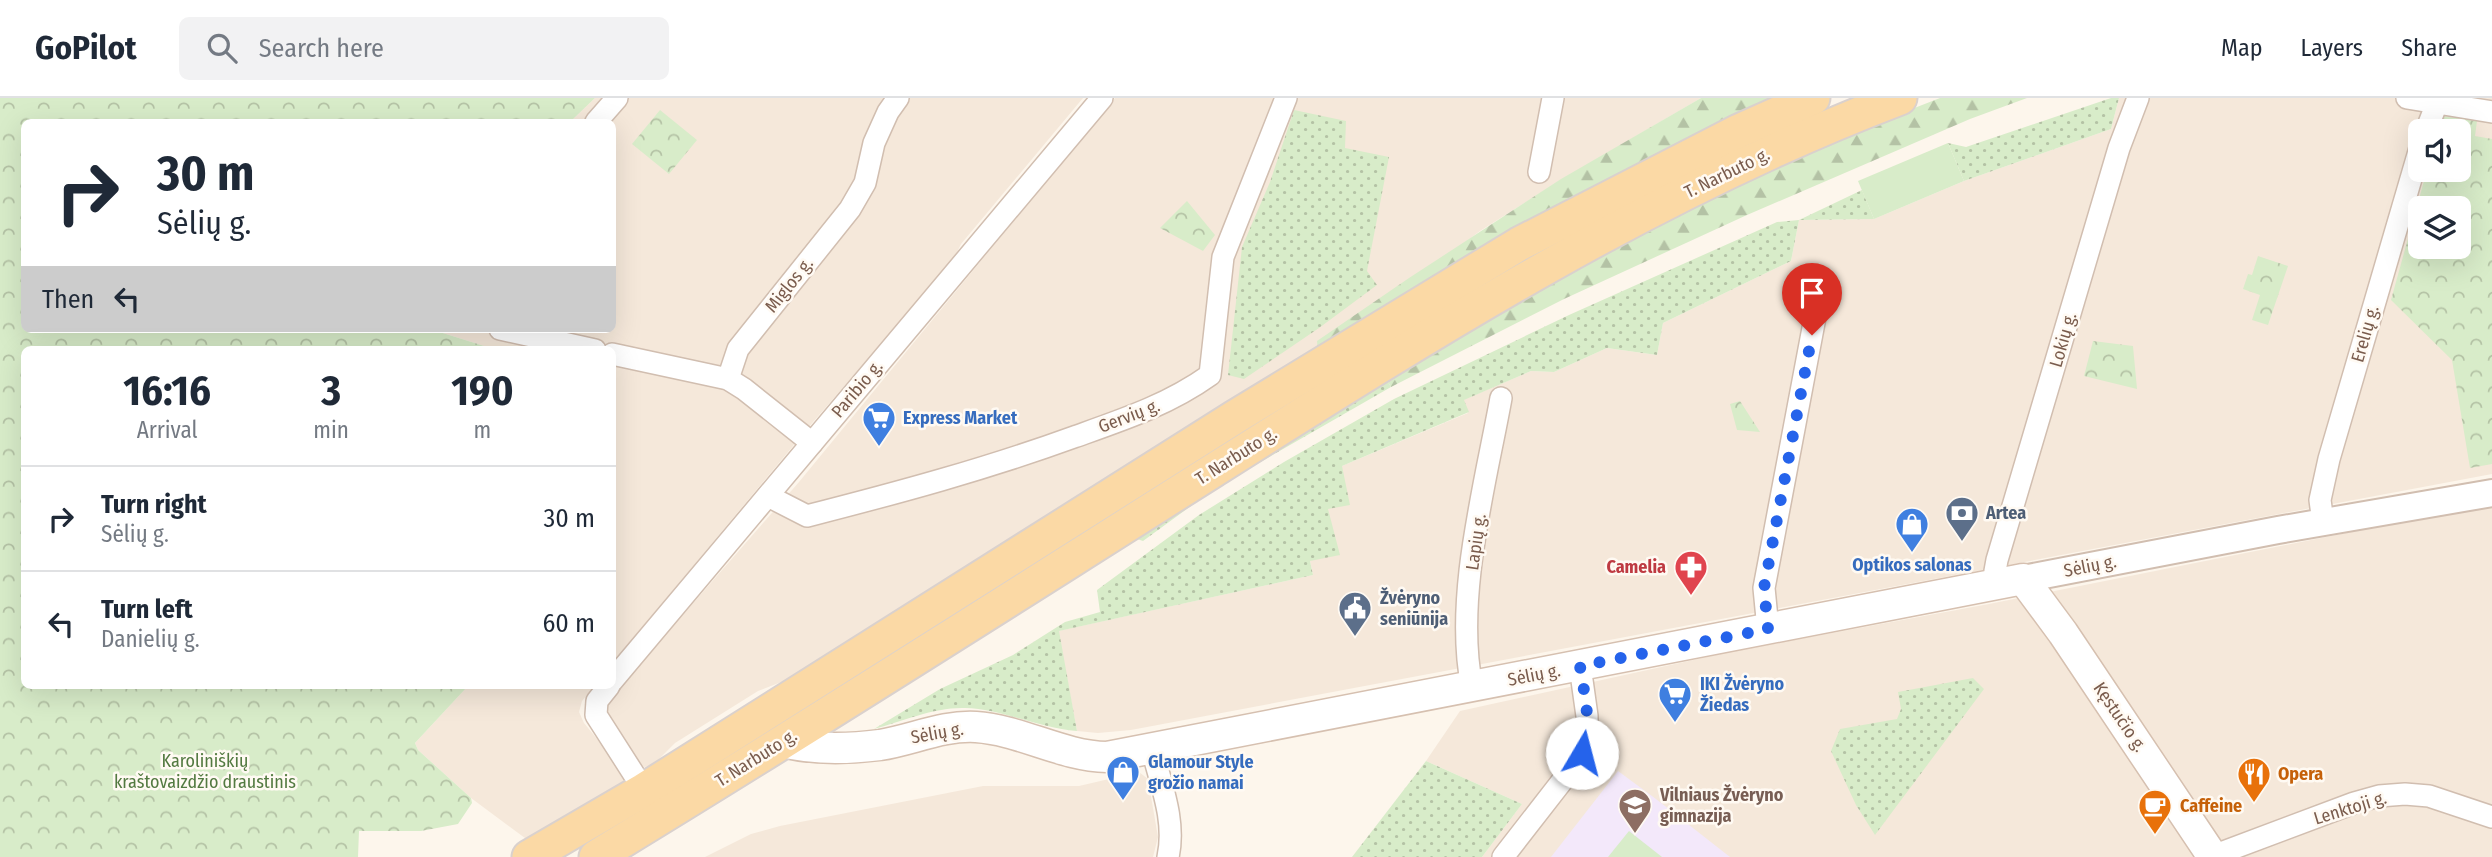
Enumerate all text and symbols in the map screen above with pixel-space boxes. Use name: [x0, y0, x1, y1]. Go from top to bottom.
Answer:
search box: [179, 17, 669, 80]
text: GoPilot: [35, 28, 137, 68]
icon: search: [203, 29, 241, 67]
text: Search here: [259, 33, 384, 64]
text: Map: [2221, 34, 2263, 62]
text: Layers: [2301, 34, 2363, 62]
text: Share: [2401, 34, 2457, 62]
map controls: [2408, 119, 2471, 259]
button: sound: [2408, 119, 2471, 182]
street label: T. Narbuto g.: [1681, 143, 1773, 203]
text: 30 m: [157, 144, 255, 203]
icon: right: [42, 147, 133, 238]
button: layers: [2408, 196, 2471, 259]
text: Sėlių g.: [157, 204, 251, 242]
street label: Miglos g.: [760, 253, 818, 317]
pin: [1782, 263, 1842, 335]
icon: arrive: [1793, 274, 1831, 312]
icon: left: [108, 280, 146, 318]
text: Then: [42, 284, 94, 315]
street label: Erelių g.: [2346, 303, 2384, 365]
street label: Lokių g.: [2045, 310, 2081, 370]
street label: Paribio g.: [827, 356, 887, 422]
text: 16:16: [123, 366, 211, 416]
text: 3: [321, 366, 341, 416]
text: 190: [451, 366, 514, 416]
street label: Gervių g.: [1095, 394, 1163, 438]
supermarket icon: Express Market: [860, 399, 898, 448]
place label: Express Market: [903, 407, 1018, 429]
text: Arrival: [137, 416, 198, 444]
text: min: [313, 416, 349, 444]
text: m: [474, 416, 491, 444]
street label: T. Narbuto g.: [1191, 422, 1281, 490]
text: Turn right: [101, 489, 207, 520]
bank icon: Artea: [1943, 494, 1981, 543]
icon: right: [42, 500, 80, 538]
place label: Artea: [1985, 502, 2026, 524]
text: 30 m: [544, 503, 595, 534]
shop icon: Optikos salonas: [1893, 505, 1931, 554]
street label: Lapių g.: [1461, 512, 1491, 572]
text: Sėlių g.: [101, 520, 169, 548]
pharmacy icon: Camelia: [1672, 548, 1710, 597]
street label: Sėlių g.: [2062, 550, 2118, 582]
place label: Optikos salonas: [1852, 554, 1972, 576]
place label: Camelia: [1606, 556, 1666, 578]
place label: Žvėryno seniūnija: [1380, 587, 1448, 630]
public building icon: Žvėryno seniūnija: [1336, 589, 1374, 638]
text: Turn left: [101, 594, 193, 625]
icon: left: [42, 605, 80, 643]
text: 60 m: [542, 608, 595, 639]
text: Danielių g.: [101, 625, 200, 653]
street label: Sėlių g.: [1506, 659, 1562, 691]
place label: IKI Žvėryno Žiedas: [1700, 673, 1785, 716]
supermarket icon: IKI Žvėryno Žiedas: [1656, 675, 1694, 724]
street label: Kęstučio g.: [2089, 678, 2151, 756]
position arrow: [1545, 716, 1619, 790]
street label: Sėlių g.: [909, 718, 965, 748]
street label: T. Narbuto g.: [711, 724, 801, 792]
park label: Karoliniškių kraštovaizdžio draustinis: [114, 750, 296, 793]
place label: Glamour Style grožio namai: [1148, 751, 1254, 794]
shop icon: Glamour Style grožio namai: [1104, 753, 1142, 802]
restaurant icon: Opera: [2235, 755, 2273, 804]
place label: Opera: [2278, 763, 2323, 785]
place label: Vilniaus Žvėryno gimnazija: [1659, 784, 1784, 827]
school or university icon: Vilniaus Žvėryno gimnazija: [1616, 786, 1654, 835]
street label: Lenktoji g.: [2311, 786, 2389, 829]
cafe icon: Caffeine: [2136, 787, 2174, 836]
place label: Caffeine: [2180, 795, 2242, 817]

